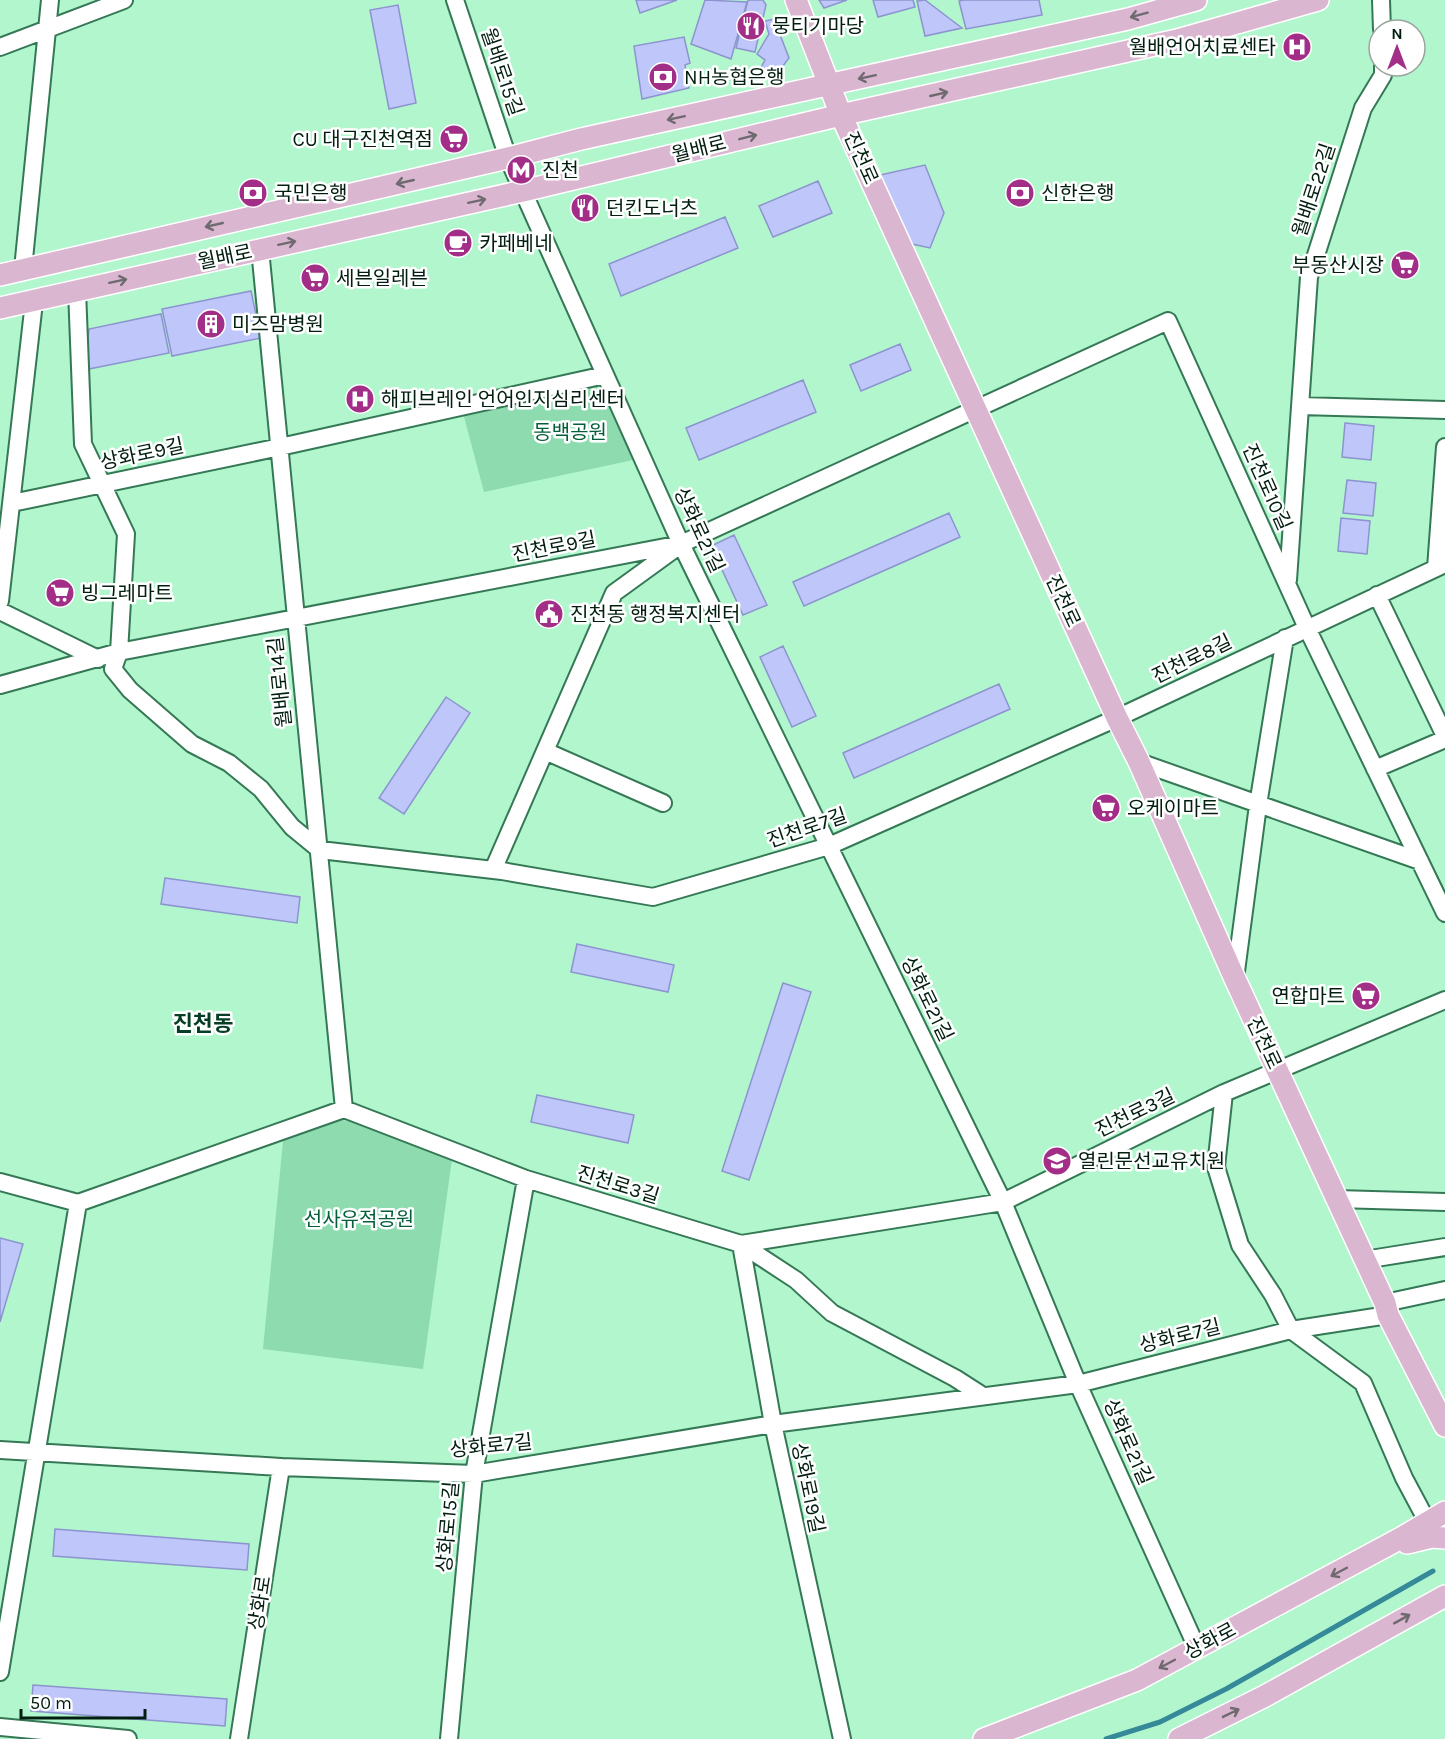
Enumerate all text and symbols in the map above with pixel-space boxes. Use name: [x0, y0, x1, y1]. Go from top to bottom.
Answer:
restaurant icon: 뭉티기마당: [735, 10, 767, 42]
one-way arrow: [1130, 10, 1149, 22]
place label: 뭉티기마당: [772, 15, 864, 38]
north arrow: [1367, 18, 1427, 78]
text: N: [1391, 24, 1403, 43]
street label: 월배로15길: [476, 25, 528, 119]
hospital icon: 월배언어치료센타: [1281, 31, 1313, 63]
place label: 월배언어치료센타: [1129, 36, 1276, 59]
bank icon: NH농협은행: [647, 61, 679, 93]
place label: NH농협은행: [684, 66, 785, 89]
one-way arrow: [858, 71, 877, 83]
one-way arrow: [928, 88, 948, 99]
one-way arrow: [667, 113, 687, 124]
supermarket icon: CU 대구진천역점: [438, 123, 470, 155]
place label: CU 대구진천역점: [293, 128, 433, 151]
street label: 진천로: [839, 128, 883, 188]
one-way arrow: [739, 130, 758, 142]
street label: 월배로: [669, 131, 729, 167]
street label: 월배로22길: [1288, 140, 1340, 240]
metro station icon: 진천: [505, 154, 537, 186]
place label: 진천: [542, 159, 579, 182]
one-way arrow: [396, 176, 415, 188]
bank icon: 국민은행: [237, 177, 269, 209]
bank icon: 신한은행: [1004, 177, 1036, 209]
place label: 국민은행: [274, 182, 348, 205]
place label: 신한은행: [1041, 182, 1115, 205]
restaurant icon: 던킨도너츠: [569, 192, 601, 224]
one-way arrow: [467, 195, 486, 207]
place label: 던킨도너츠: [606, 197, 698, 220]
one-way arrow: [205, 220, 224, 232]
cafe icon: 카페베네: [442, 227, 474, 259]
place label: 카페베네: [479, 232, 553, 255]
one-way arrow: [277, 237, 296, 249]
street label: 월배로: [196, 240, 254, 274]
supermarket icon: 부동산시장: [1389, 249, 1421, 281]
place label: 부동산시장: [1292, 254, 1384, 277]
supermarket icon: 세븐일레븐: [299, 262, 331, 294]
place label: 세븐일레븐: [336, 267, 428, 290]
one-way arrow: [109, 274, 128, 286]
building icon: 미즈맘병원: [195, 308, 227, 340]
place label: 미즈맘병원: [232, 313, 324, 336]
hospital icon: 해피브레인 언어인지심리센터: [344, 383, 376, 415]
place label: 해피브레인 언어인지심리센터: [381, 388, 625, 411]
park label: 동백공원: [533, 421, 607, 444]
street label: 상화로9길: [98, 434, 186, 474]
street label: 진천로10길: [1238, 440, 1296, 534]
street label: 상화로21길: [669, 484, 729, 576]
street label: 진천로9길: [510, 528, 598, 566]
street label: 진천로: [1041, 571, 1085, 631]
supermarket icon: 빙그레마트: [44, 577, 76, 609]
place label: 빙그레마트: [81, 582, 173, 605]
public building icon: 진천동 행정복지센터: [533, 598, 565, 630]
place label: 진천동 행정복지센터: [570, 603, 740, 626]
street label: 진천로8길: [1148, 630, 1236, 688]
street label: 월배로14길: [264, 635, 296, 729]
supermarket icon: 오케이마트: [1090, 792, 1122, 824]
place label: 오케이마트: [1127, 797, 1219, 820]
street label: 진천로7길: [764, 804, 850, 852]
street label: 상화로21길: [897, 953, 957, 1045]
supermarket icon: 연합마트: [1350, 980, 1382, 1012]
place label: 연합마트: [1271, 985, 1345, 1008]
district label: 진천동: [173, 1011, 233, 1037]
street label: 진천로: [1242, 1013, 1286, 1073]
street label: 진천로3길: [1092, 1084, 1178, 1142]
school or university icon: 열린문선교유치원: [1041, 1145, 1073, 1177]
place label: 열린문선교유치원: [1078, 1150, 1225, 1173]
street label: 진천로3길: [574, 1162, 662, 1208]
park label: 선사유적공원: [304, 1208, 414, 1231]
street label: 상화로7길: [1137, 1315, 1223, 1357]
street label: 상화로21길: [1099, 1395, 1157, 1489]
street label: 상화로7길: [449, 1430, 533, 1462]
street label: 상화로19길: [787, 1441, 829, 1535]
street label: 상화로15길: [433, 1480, 463, 1574]
one-way arrow: [1331, 1566, 1348, 1578]
street label: 상화로: [244, 1574, 276, 1632]
one-way arrow: [1393, 1613, 1410, 1625]
street label: 상화로: [1180, 1618, 1240, 1664]
one-way arrow: [1159, 1658, 1176, 1670]
scale bar: [21, 1682, 146, 1720]
text: 50 m: [30, 1692, 72, 1714]
one-way arrow: [1222, 1707, 1240, 1718]

